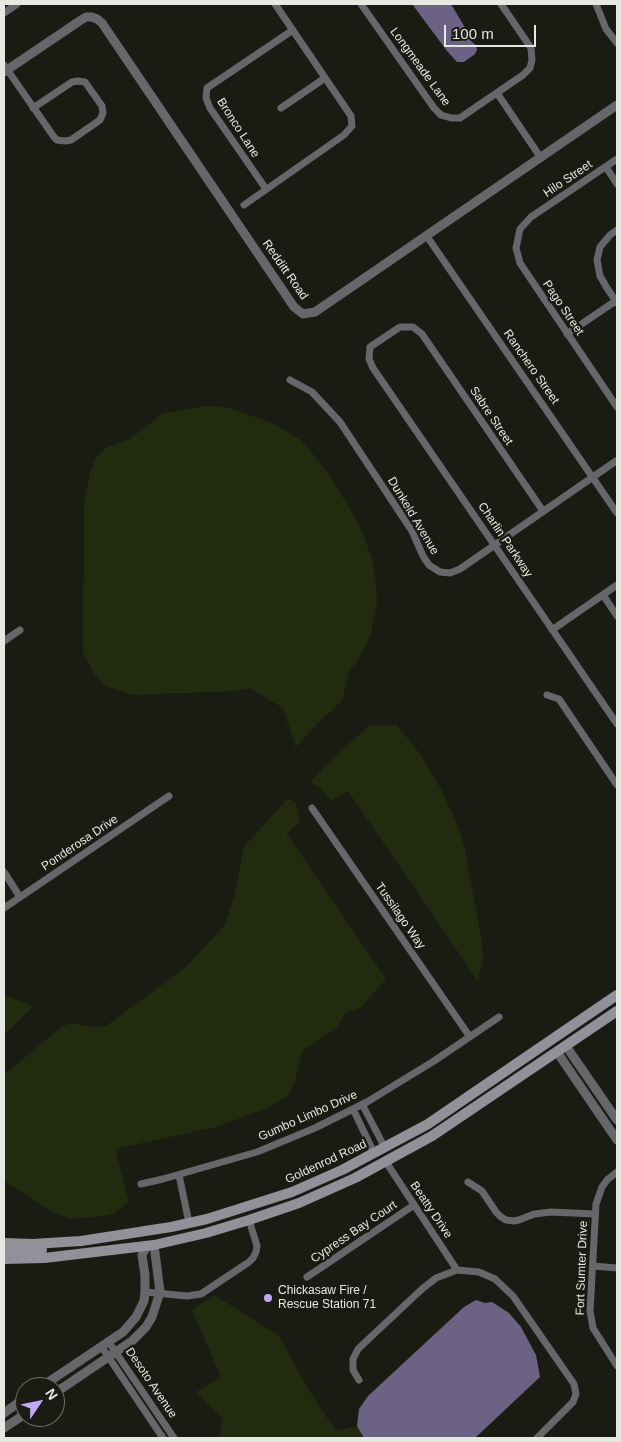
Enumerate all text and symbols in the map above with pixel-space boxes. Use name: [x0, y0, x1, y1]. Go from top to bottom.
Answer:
scale bar: [446, 15, 538, 47]
street label: Longmeade Lane: [387, 25, 453, 109]
text: 100 m: [452, 25, 494, 42]
street label: Bronco Lane: [213, 96, 263, 160]
street label: Hilo Street: [541, 157, 595, 201]
street label: Redditt Road: [259, 237, 311, 303]
street label: Pago Street: [539, 278, 587, 338]
street label: Ranchero Street: [500, 327, 562, 407]
street label: Sabre Street: [466, 384, 516, 448]
street label: Dunkeld Avenue: [384, 475, 442, 557]
street label: Charlin Parkway: [475, 500, 535, 580]
street label: Ponderosa Drive: [39, 812, 121, 874]
street label: Tussilago Way: [372, 880, 428, 952]
street label: Gumbo Limbo Drive: [256, 1088, 360, 1144]
street label: Goldenrod Road: [283, 1137, 369, 1187]
street label: Beatty Drive: [407, 1179, 455, 1241]
street label: Cypress Bay Court: [308, 1198, 400, 1266]
street label: Fort Sumter Drive: [573, 1220, 591, 1316]
place label: Chickasaw Fire / Rescue Station 71: [278, 1284, 376, 1312]
marker: Chickasaw Fire / Rescue Station 71: [262, 1292, 274, 1304]
street label: Desoto Avenue: [122, 1345, 180, 1421]
north arrow: [15, 1377, 65, 1427]
text: N: [42, 1386, 61, 1403]

